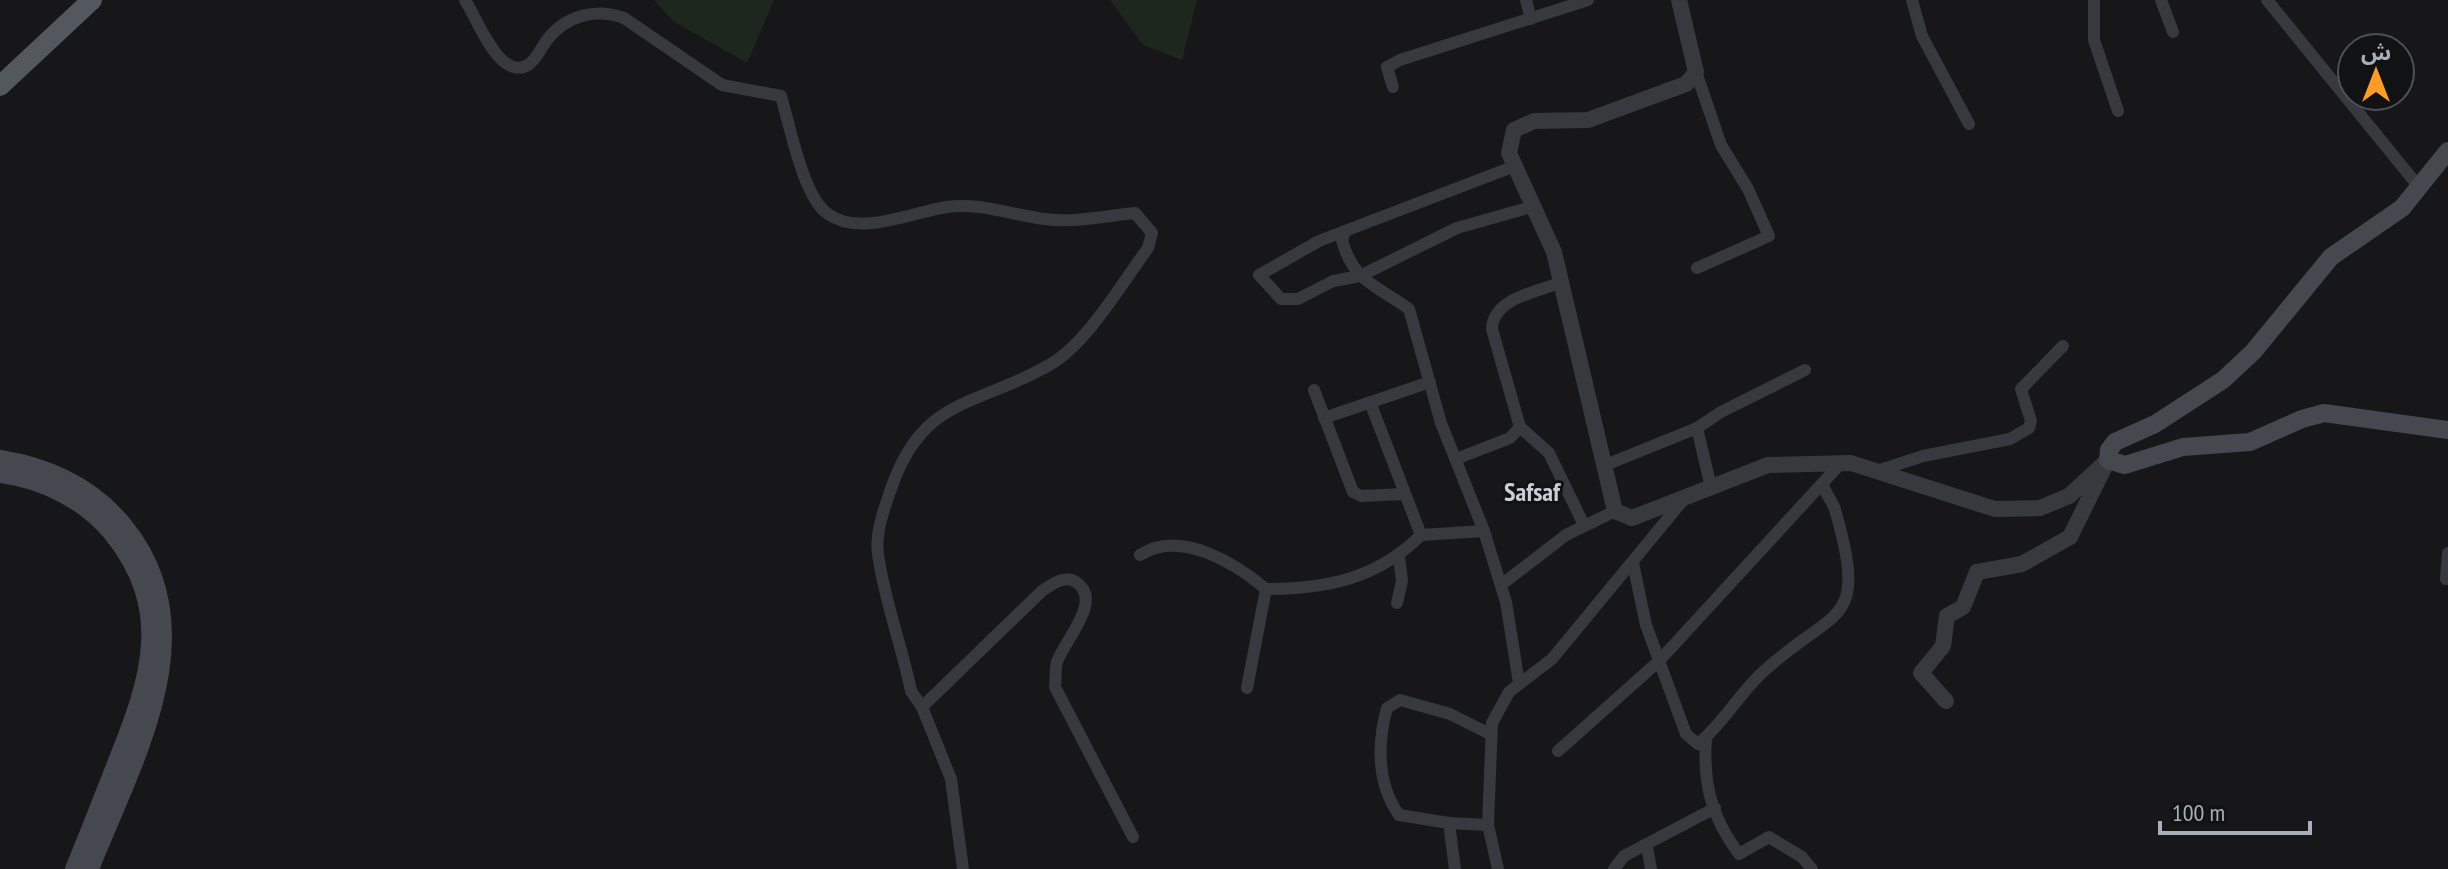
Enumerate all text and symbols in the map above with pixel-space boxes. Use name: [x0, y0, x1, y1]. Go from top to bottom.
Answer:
north arrow: [2336, 32, 2416, 112]
text: ش: [2361, 38, 2391, 66]
district label: Safsaf: [1504, 475, 1562, 508]
scale bar: [2160, 785, 2310, 835]
text: 100 m: [2172, 797, 2225, 828]

